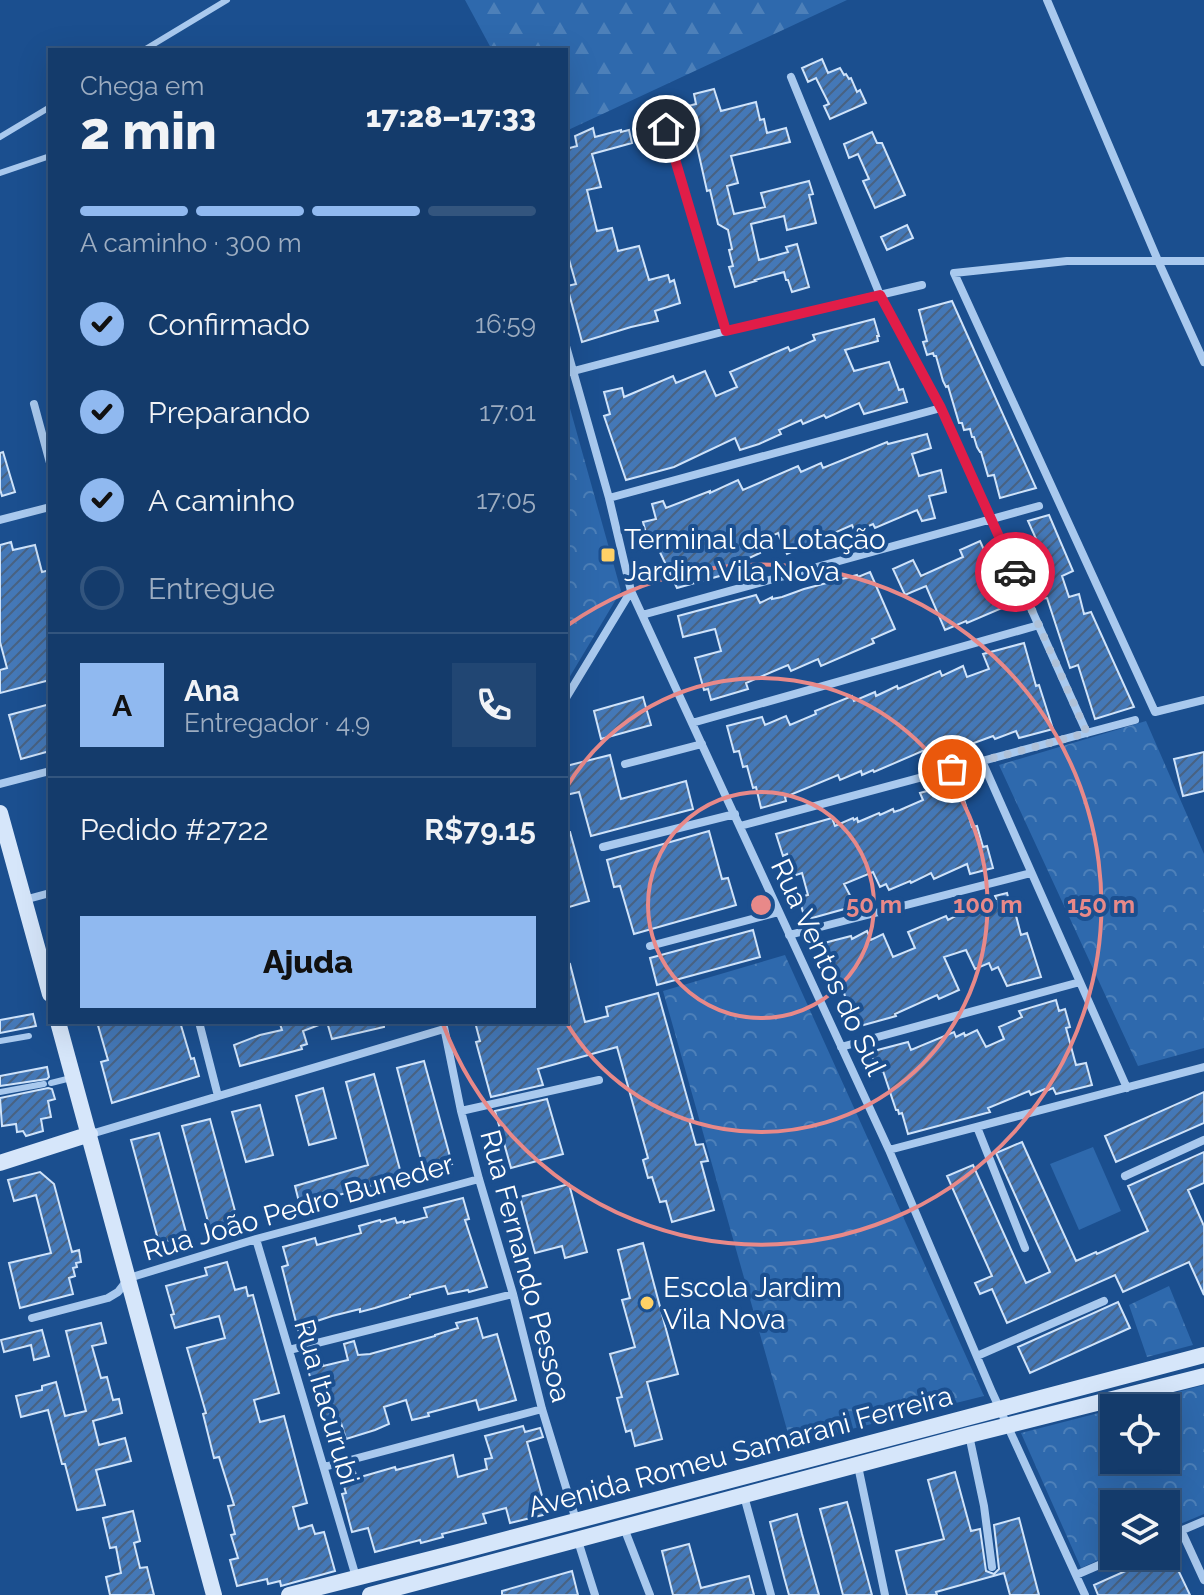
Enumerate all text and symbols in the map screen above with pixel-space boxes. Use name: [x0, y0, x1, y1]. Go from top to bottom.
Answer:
text: Chega em: [80, 71, 204, 101]
pin: [632, 95, 700, 163]
text: 17:28–17:33: [366, 99, 536, 134]
text: 2 min: [80, 100, 217, 161]
icon: home: [644, 107, 688, 151]
text: A caminho · 300 m: [80, 228, 302, 258]
icon: check: [80, 302, 124, 346]
text: Confirmado: [148, 307, 310, 342]
text: 16:59: [475, 309, 536, 339]
icon: check: [80, 390, 124, 434]
text: Preparando: [148, 395, 310, 430]
text: 17:01: [479, 397, 536, 427]
icon: check: [80, 478, 124, 522]
text: A caminho: [148, 483, 295, 518]
text: 17:05: [476, 485, 536, 515]
place label: Terminal da Lotação Jardim Vila Nova: [624, 523, 886, 588]
courier: [975, 532, 1055, 612]
marker: Terminal da Lotação Jardim Vila Nova: [599, 546, 617, 564]
icon: car: [993, 550, 1037, 594]
text: Entregue: [148, 571, 275, 606]
button: phone: [452, 663, 536, 747]
text: Ana: [184, 673, 240, 708]
text: A: [112, 688, 132, 723]
text: Entregador · 4.9: [184, 708, 370, 738]
pin: [918, 735, 986, 803]
icon: bag: [930, 747, 974, 791]
text: Pedido #2722: [80, 812, 269, 847]
text: R$79.15: [424, 812, 536, 847]
street label: Rua Ventos do Sul: [764, 854, 893, 1081]
text: 50 m: [846, 890, 902, 919]
text: 100 m: [953, 890, 1023, 919]
text: 150 m: [1067, 890, 1135, 919]
centre of rings: [747, 891, 775, 919]
button: Ajuda: [80, 916, 536, 1008]
street label: Rua Fernando Pessoa: [473, 1126, 578, 1406]
street label: Rua João Pedro Buneder: [139, 1147, 457, 1268]
place label: Escola Jardim Vila Nova: [663, 1271, 842, 1336]
marker: Escola Jardim Vila Nova: [638, 1294, 656, 1312]
street label: Rua Itacurubi: [287, 1316, 366, 1489]
street label: Avenida Romeu Samarani Ferreira: [524, 1379, 956, 1524]
map controls: [1100, 1394, 1180, 1570]
button: locate: [1100, 1394, 1180, 1474]
button: layers: [1100, 1490, 1180, 1570]

